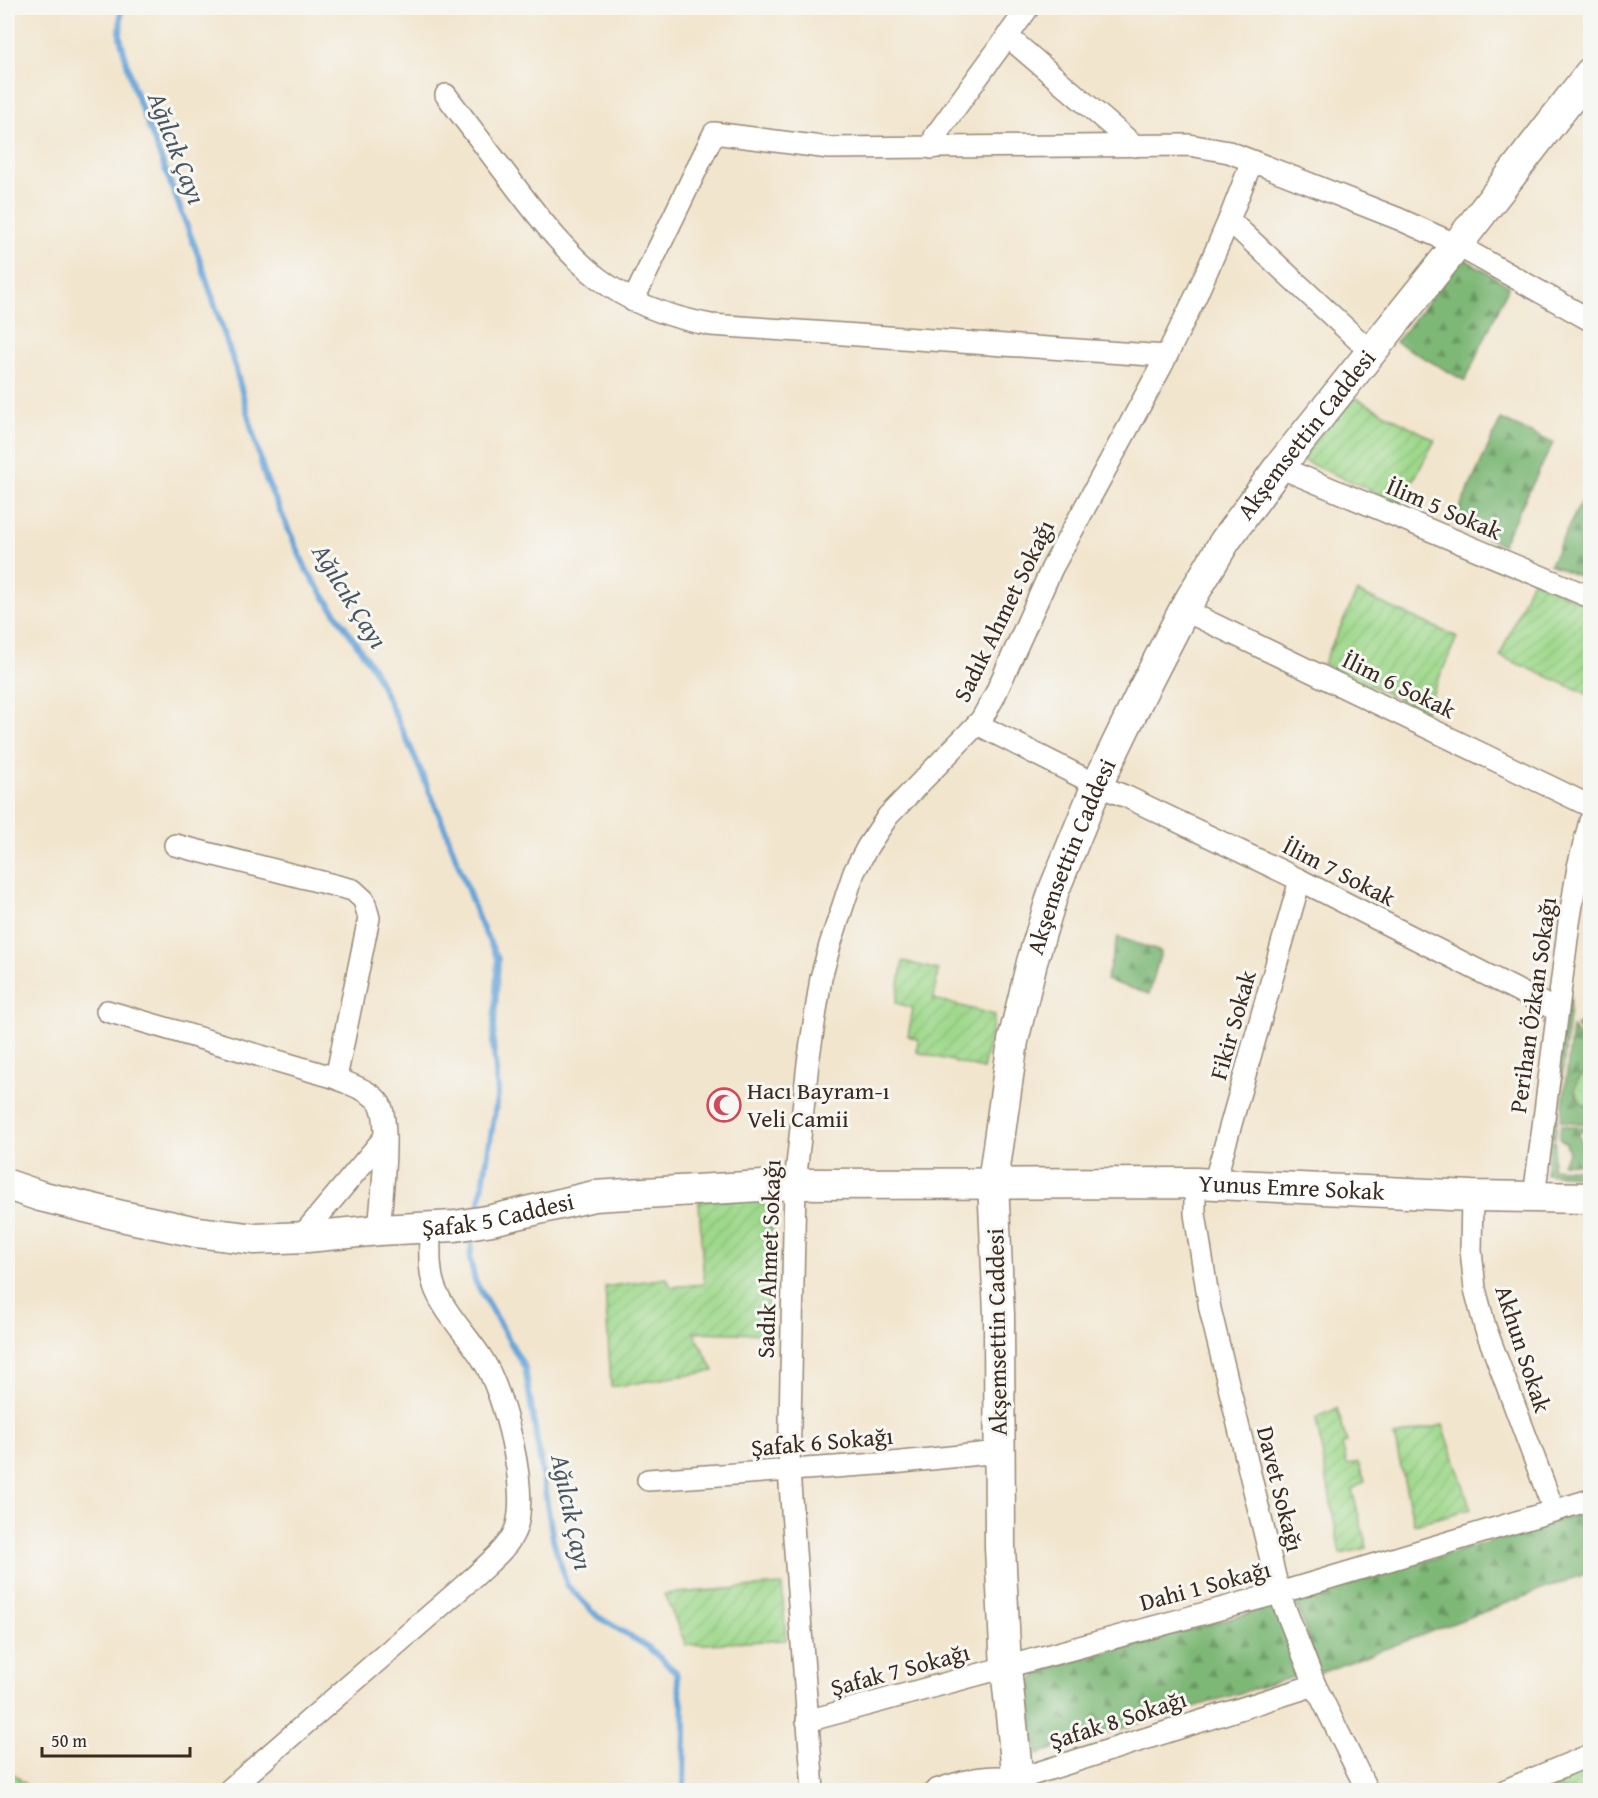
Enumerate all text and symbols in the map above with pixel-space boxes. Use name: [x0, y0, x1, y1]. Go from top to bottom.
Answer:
water label: Ağılcık Çayı: [138, 85, 217, 210]
street label: Akşemsettin Caddesi: [1228, 341, 1384, 527]
street label: İlim 5 Sokak: [1381, 469, 1508, 549]
street label: Sadık Ahmet Sokağı: [944, 513, 1063, 708]
water label: Ağılcık Çayı: [302, 535, 398, 656]
street label: İlim 6 Sokak: [1337, 642, 1463, 727]
street label: Akşemsettin Caddesi: [1017, 752, 1124, 959]
street label: İlim 7 Sokak: [1277, 828, 1402, 915]
street label: Perihan Özkan Sokağı: [1500, 894, 1565, 1115]
street label: Fikir Sokak: [1200, 965, 1265, 1084]
place label: Hacı Bayram-ı Veli Camii: [747, 1073, 890, 1136]
mosque icon: Hacı Bayram-ı Veli Camii: [706, 1087, 742, 1123]
street label: Sadık Ahmet Sokağı: [748, 1159, 789, 1359]
street label: Yunus Emre Sokak: [1198, 1165, 1386, 1209]
street label: Şafak 5 Caddesi: [421, 1183, 578, 1245]
street label: Akşemsettin Caddesi: [977, 1228, 1016, 1436]
street label: Akhun Sokak: [1486, 1281, 1561, 1418]
street label: Şafak 6 Sokağı: [749, 1418, 895, 1465]
street label: Davet Sokağı: [1248, 1422, 1313, 1556]
water label: Ağılcık Çayı: [541, 1450, 604, 1574]
street label: Dahi 1 Sokağı: [1135, 1551, 1275, 1620]
street label: Şafak 7 Sokağı: [826, 1634, 974, 1705]
street label: Şafak 8 Sokağı: [1045, 1681, 1191, 1758]
scale bar: [42, 1720, 190, 1758]
text: 50 m: [51, 1727, 87, 1754]

